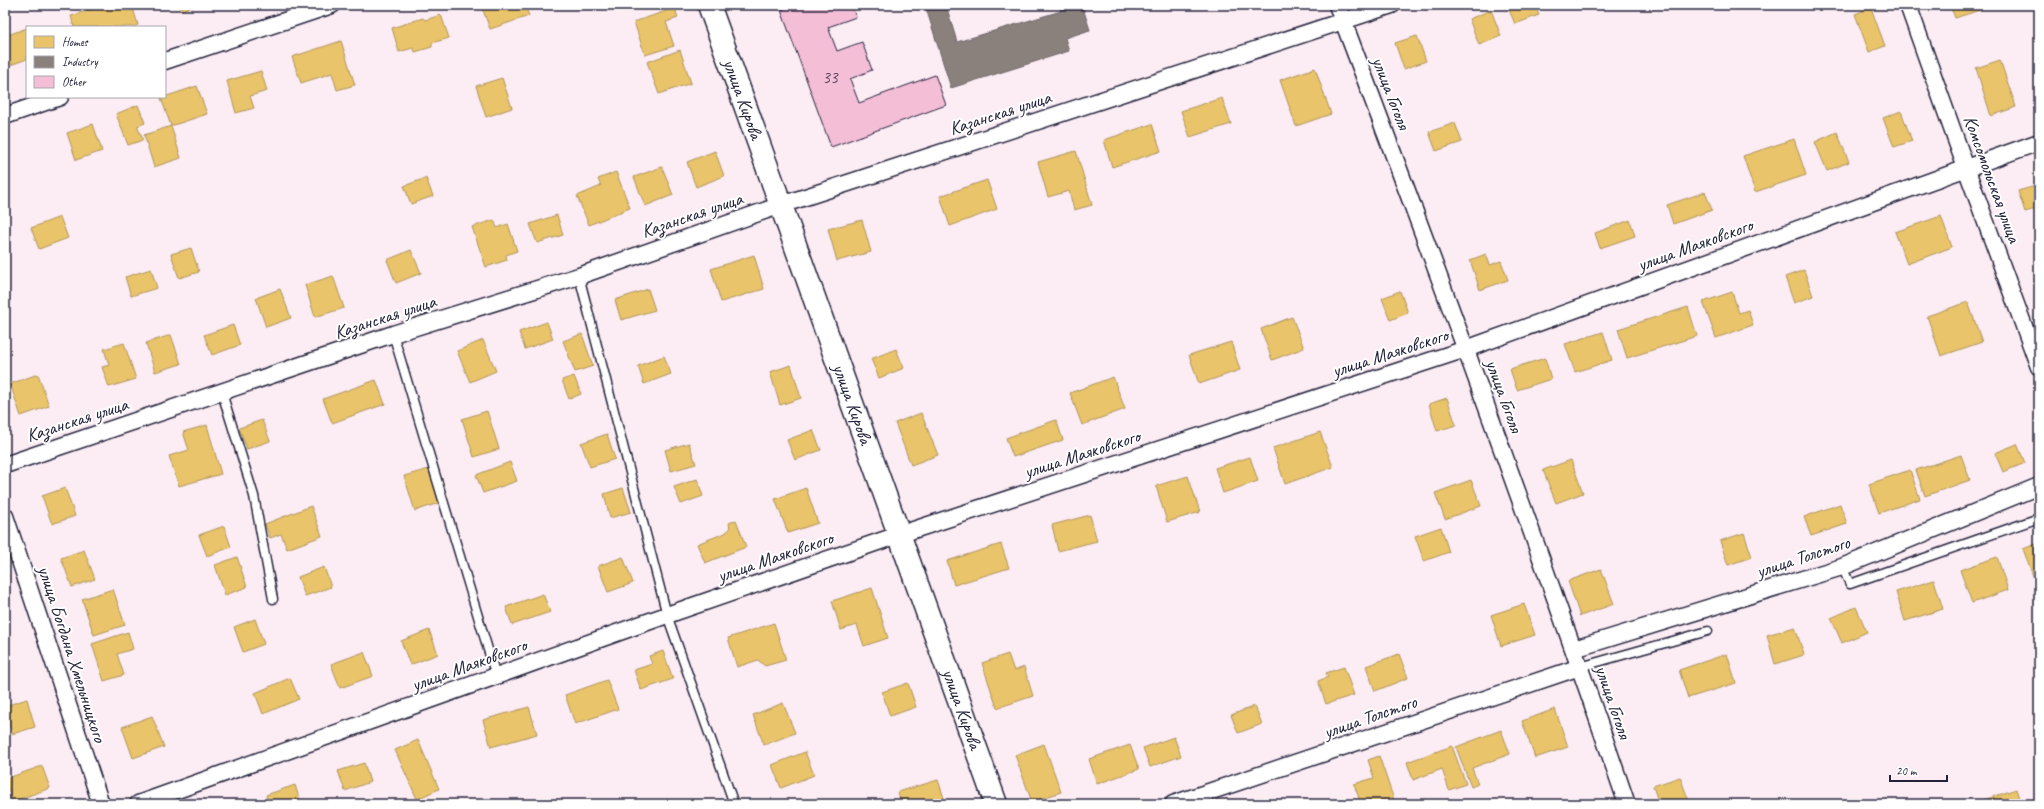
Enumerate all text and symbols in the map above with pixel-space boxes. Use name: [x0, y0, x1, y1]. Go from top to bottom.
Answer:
legend: [26, 26, 166, 98]
text: Homes: [62, 34, 89, 50]
street label: улица Гоголя: [1366, 52, 1416, 134]
text: Industry: [62, 54, 99, 70]
street label: улица Кирова: [717, 55, 769, 145]
house number: 33: [822, 67, 839, 88]
text: Other: [62, 74, 88, 90]
street label: Казанская улица: [946, 85, 1056, 141]
street label: Комсомольская улица: [1958, 112, 2027, 247]
street label: Казанская улица: [638, 186, 747, 244]
street label: улица Маяковского: [1633, 212, 1758, 277]
street label: Казанская улица: [331, 289, 441, 345]
street label: улица Маяковского: [1328, 322, 1453, 383]
street label: улица Гоголя: [1479, 355, 1529, 437]
street label: улица Кирова: [827, 360, 879, 450]
street label: Казанская улица: [23, 392, 133, 448]
street label: улица Маяковского: [1020, 423, 1145, 484]
street label: улица Маяковского: [713, 525, 838, 588]
street label: улица Толстого: [1752, 530, 1854, 584]
street label: улица Богдана Хмельницкого: [32, 562, 112, 746]
street label: улица Маяковского: [407, 632, 532, 697]
street label: улица Гоголя: [1589, 661, 1637, 743]
street label: улица Кирова: [936, 664, 988, 755]
street label: улица Толстого: [1319, 689, 1421, 744]
scale bar: [1890, 757, 1947, 783]
text: 20 m: [1896, 763, 1918, 779]

